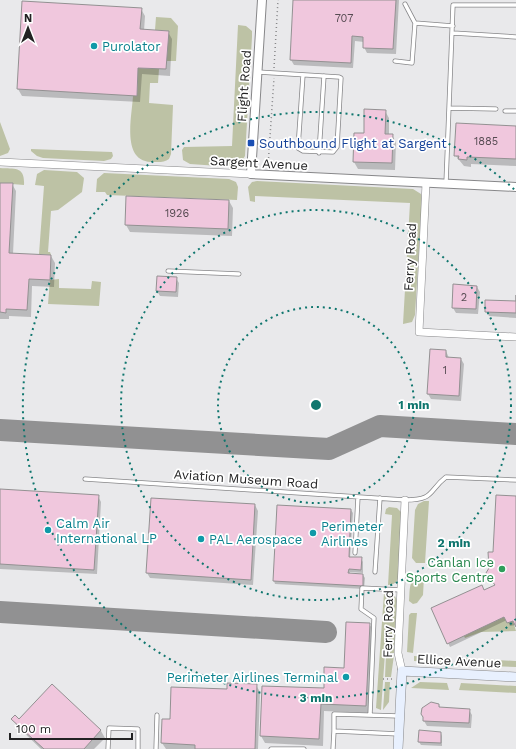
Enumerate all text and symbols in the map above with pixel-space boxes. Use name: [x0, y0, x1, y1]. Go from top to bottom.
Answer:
north arrow: [8, 8, 48, 48]
text: N: [24, 12, 32, 25]
house number: 707: [335, 12, 353, 25]
place label: Purolator: [102, 39, 160, 54]
marker: Purolator: [89, 41, 99, 51]
street label: Flight Road: [234, 50, 254, 122]
house number: 1885: [474, 135, 498, 148]
place label: Southbound Flight at Sargent: [259, 136, 447, 151]
marker: Southbound Flight at Sargent: [246, 138, 256, 148]
street label: Sargent Avenue: [210, 153, 308, 173]
house number: 1926: [165, 207, 189, 220]
street label: Ferry Road: [401, 223, 419, 291]
house number: 2: [461, 291, 467, 304]
house number: 1: [443, 364, 447, 377]
centre of rings: [309, 398, 323, 412]
text: 1 min: [399, 398, 429, 412]
street label: Aviation Museum Road: [173, 466, 319, 492]
place label: Calm Air International LP: [56, 516, 157, 546]
place label: Perimeter Airlines: [321, 519, 383, 549]
marker: Calm Air International LP: [43, 525, 53, 535]
marker: Perimeter Airlines: [308, 528, 318, 538]
place label: PAL Aerospace: [209, 532, 302, 547]
marker: PAL Aerospace: [196, 534, 206, 544]
text: 2 min: [438, 536, 470, 550]
place label: Canlan Ice Sports Centre: [406, 555, 494, 585]
marker: Canlan Ice Sports Centre: [497, 564, 507, 574]
street label: Ferry Road: [380, 590, 396, 658]
street label: Ellice Avenue: [416, 651, 502, 671]
place label: Perimeter Airlines Terminal: [167, 670, 338, 685]
marker: Perimeter Airlines Terminal: [341, 672, 351, 682]
text: 3 min: [300, 691, 332, 705]
scale bar: [10, 715, 132, 741]
text: 100 m: [16, 722, 51, 736]

